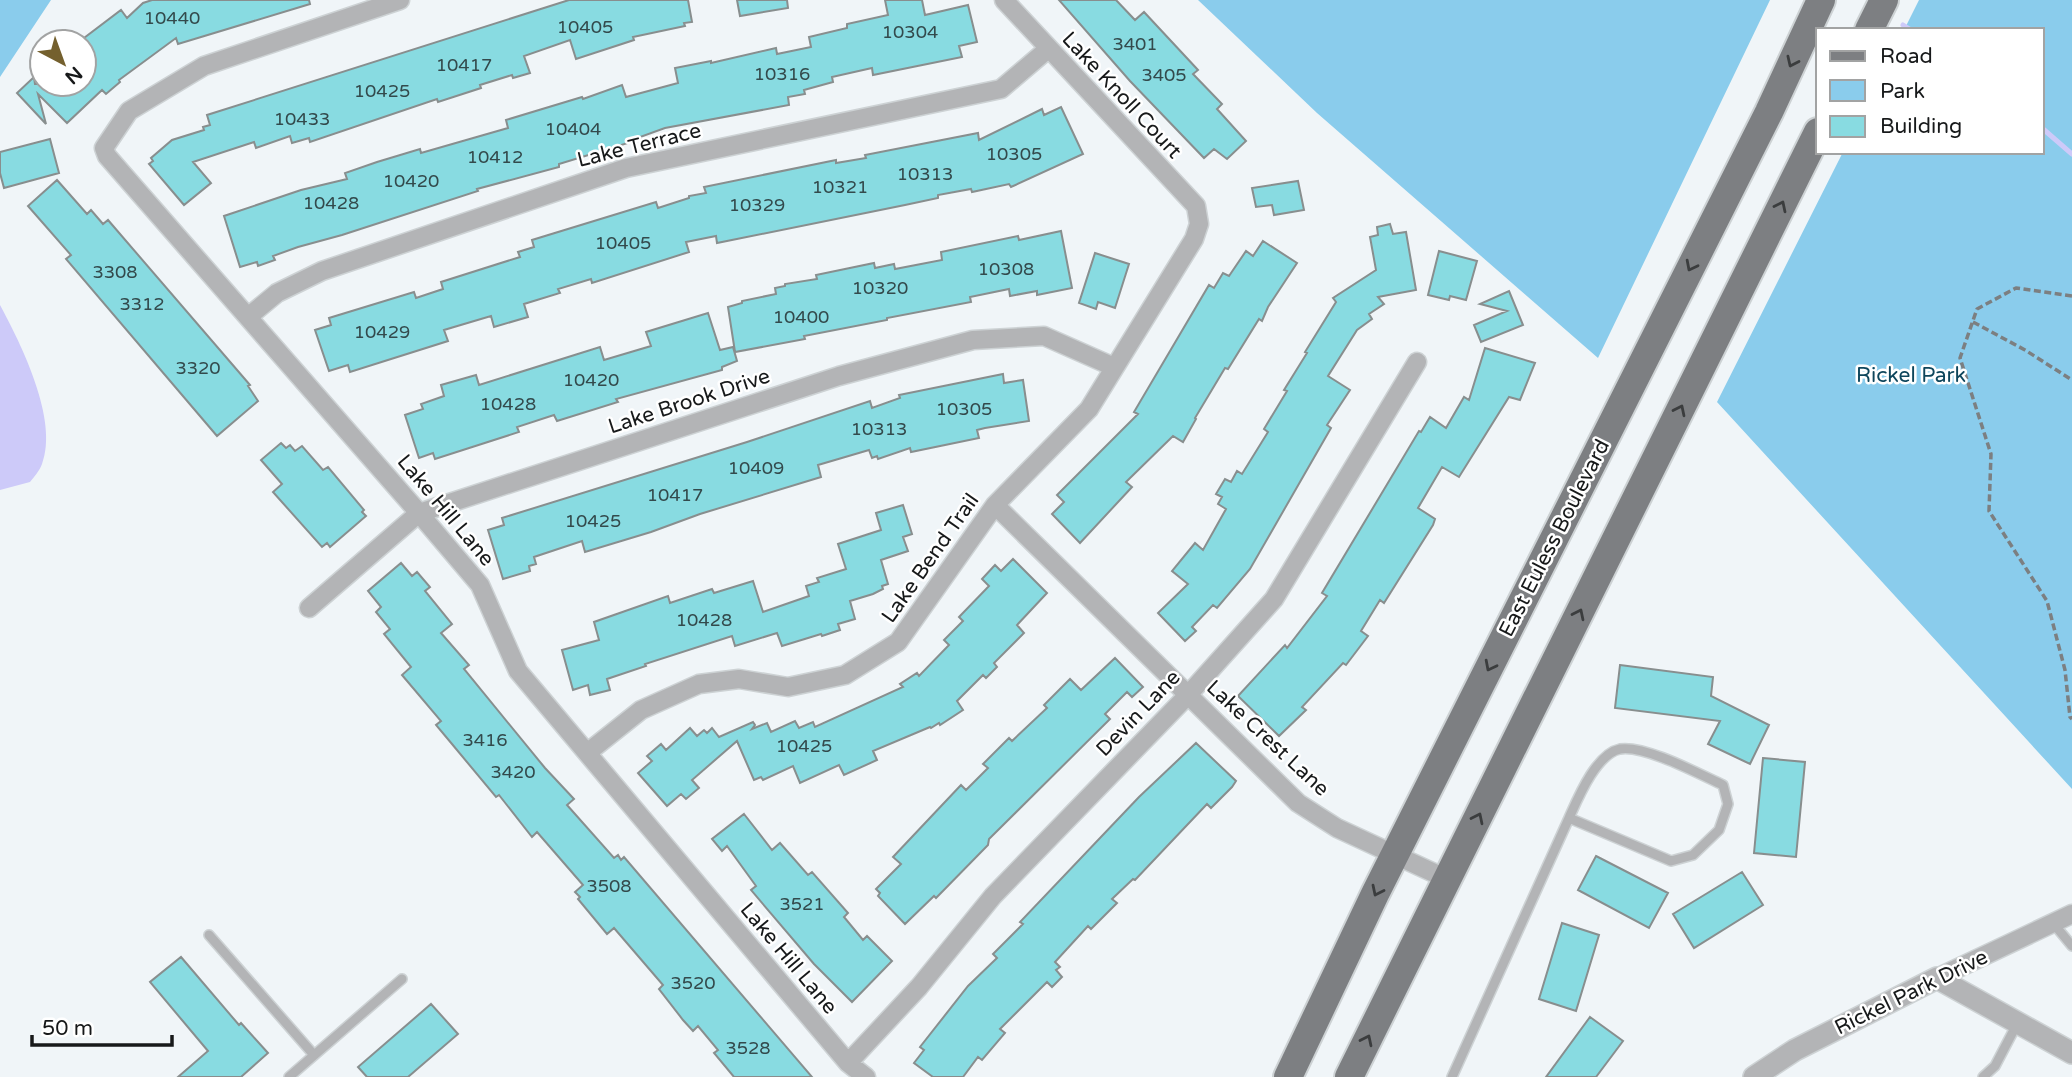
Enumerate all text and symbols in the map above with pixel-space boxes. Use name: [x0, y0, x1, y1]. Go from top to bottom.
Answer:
house number: 10440: [144, 7, 200, 29]
house number: 10405: [557, 16, 613, 38]
house number: 10304: [882, 21, 938, 43]
street label: Lake Knoll Court: [1057, 27, 1187, 164]
north arrow: [28, 28, 98, 98]
legend: [1816, 28, 2044, 154]
house number: 3401: [1112, 33, 1158, 55]
text: Road: [1880, 44, 1933, 69]
house number: 10417: [436, 54, 492, 76]
one-way arrow: [1787, 55, 1801, 67]
text: N: [61, 62, 86, 88]
house number: 10316: [754, 63, 810, 85]
house number: 3405: [1141, 64, 1187, 86]
text: Park: [1880, 79, 1925, 104]
house number: 10425: [354, 80, 410, 102]
house number: 10433: [274, 108, 330, 130]
text: Building: [1880, 114, 1962, 139]
house number: 10404: [545, 118, 601, 140]
street label: Lake Terrace: [575, 118, 704, 173]
house number: 10305: [986, 143, 1042, 165]
house number: 10412: [467, 146, 523, 168]
house number: 10313: [897, 163, 953, 185]
house number: 10420: [383, 170, 439, 192]
house number: 10321: [812, 176, 868, 198]
house number: 10428: [303, 192, 359, 214]
house number: 10329: [729, 194, 785, 216]
one-way arrow: [1773, 201, 1787, 214]
house number: 10405: [595, 232, 651, 254]
house number: 10308: [978, 258, 1034, 280]
one-way arrow: [1686, 259, 1700, 271]
house number: 3308: [92, 261, 138, 283]
house number: 10320: [852, 277, 908, 299]
house number: 3312: [119, 293, 165, 315]
house number: 10400: [773, 306, 829, 328]
house number: 10429: [354, 321, 410, 343]
house number: 3320: [175, 357, 221, 379]
street label: Lake Brook Drive: [605, 363, 773, 439]
park label: Rickel Park: [1856, 363, 1966, 388]
house number: 10420: [563, 369, 619, 391]
house number: 10428: [480, 393, 536, 415]
house number: 10305: [936, 398, 992, 420]
one-way arrow: [1672, 405, 1686, 417]
house number: 10313: [851, 418, 907, 440]
street label: East Euless Boulevard: [1494, 435, 1615, 641]
street label: Lake Hill Lane: [392, 449, 500, 571]
house number: 10409: [728, 457, 784, 479]
house number: 10417: [647, 484, 703, 506]
street label: Lake Bend Trail: [877, 489, 984, 628]
house number: 10425: [565, 510, 621, 532]
house number: 10428: [676, 609, 732, 631]
one-way arrow: [1571, 609, 1585, 621]
one-way arrow: [1484, 659, 1498, 671]
street label: Devin Lane: [1091, 665, 1186, 762]
street label: Lake Crest Lane: [1201, 675, 1334, 802]
house number: 3416: [462, 729, 508, 751]
house number: 10425: [776, 735, 832, 757]
house number: 3420: [490, 761, 536, 783]
one-way arrow: [1469, 813, 1483, 825]
house number: 3508: [586, 875, 632, 897]
one-way arrow: [1371, 884, 1385, 896]
house number: 3521: [779, 893, 825, 915]
street label: Lake Hill Lane: [735, 897, 843, 1019]
street label: Rickel Park Drive: [1831, 945, 1992, 1040]
house number: 3520: [670, 972, 716, 994]
scale bar: [32, 1004, 172, 1048]
text: 50 m: [42, 1016, 93, 1041]
one-way arrow: [1359, 1035, 1373, 1047]
house number: 3528: [725, 1037, 771, 1059]

